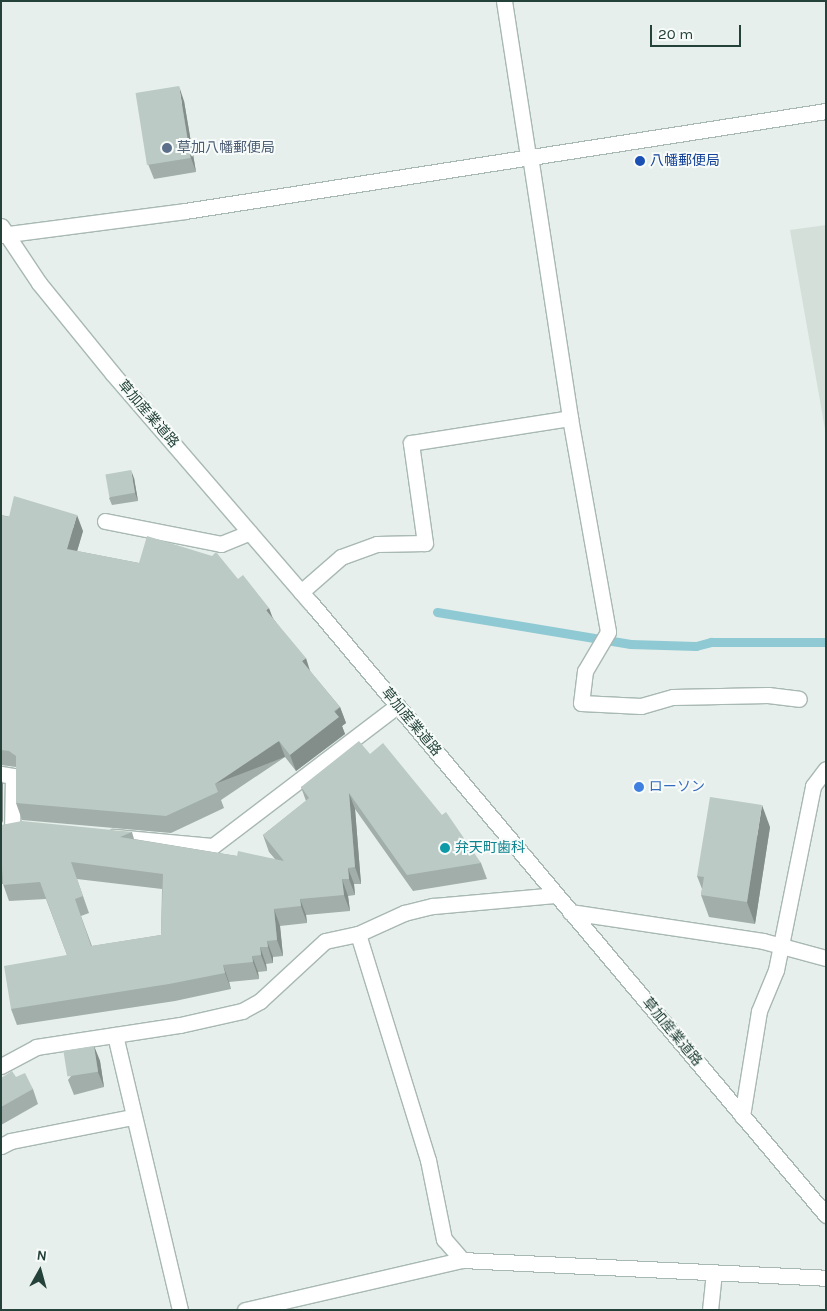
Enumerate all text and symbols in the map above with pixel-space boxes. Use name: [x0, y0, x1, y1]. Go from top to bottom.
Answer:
scale bar: [652, 15, 743, 47]
text: 20 m: [658, 25, 693, 43]
place label: 草加八幡郵便局: [177, 140, 275, 156]
marker: 草加八幡郵便局: [161, 142, 173, 154]
place label: 八幡郵便局: [650, 153, 720, 169]
marker: 八幡郵便局: [634, 155, 646, 167]
street label: 草加産業道路: [114, 377, 182, 451]
street label: 草加産業道路: [378, 684, 444, 760]
place label: ローソン: [649, 779, 705, 795]
marker: ローソン: [633, 781, 645, 793]
place label: 弁天町歯科: [455, 840, 525, 856]
marker: 弁天町歯科: [439, 842, 451, 854]
street label: 草加産業道路: [639, 994, 705, 1070]
north arrow: [15, 1246, 65, 1296]
text: N: [36, 1247, 48, 1265]

